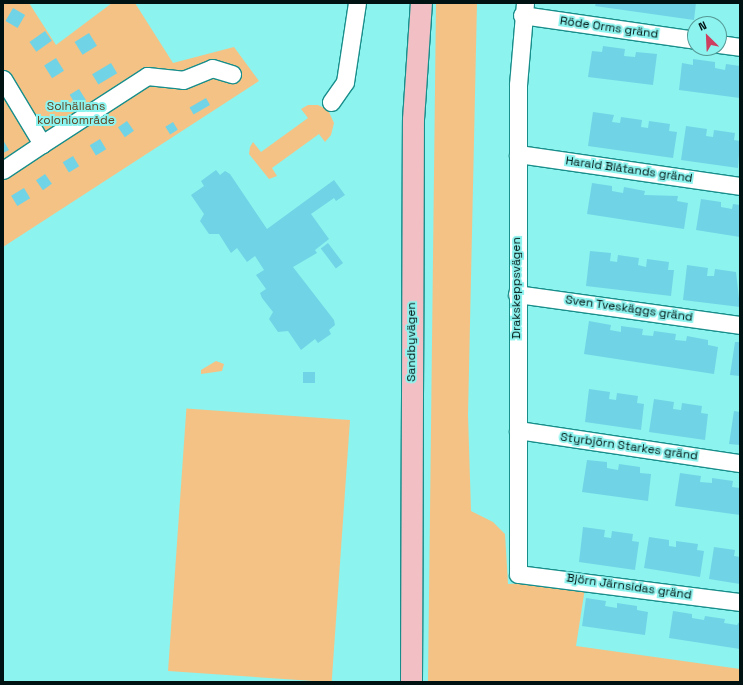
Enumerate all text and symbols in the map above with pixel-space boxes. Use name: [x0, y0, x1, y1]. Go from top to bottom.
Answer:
street label: Röde Orms gränd: [559, 14, 659, 42]
north arrow: [687, 16, 727, 56]
text: N: [696, 18, 709, 34]
park label: Solhällans koloniområde: [37, 100, 115, 128]
street label: Harald Blåtands gränd: [565, 154, 693, 186]
street label: Drakskeppsvägen: [510, 237, 524, 339]
street label: Sven Tveskäggs gränd: [564, 293, 694, 325]
street label: Sandbyvägen: [405, 302, 419, 382]
street label: Styrbjörn Starkes gränd: [559, 430, 699, 464]
street label: Björn Järnsidas gränd: [566, 571, 692, 603]

